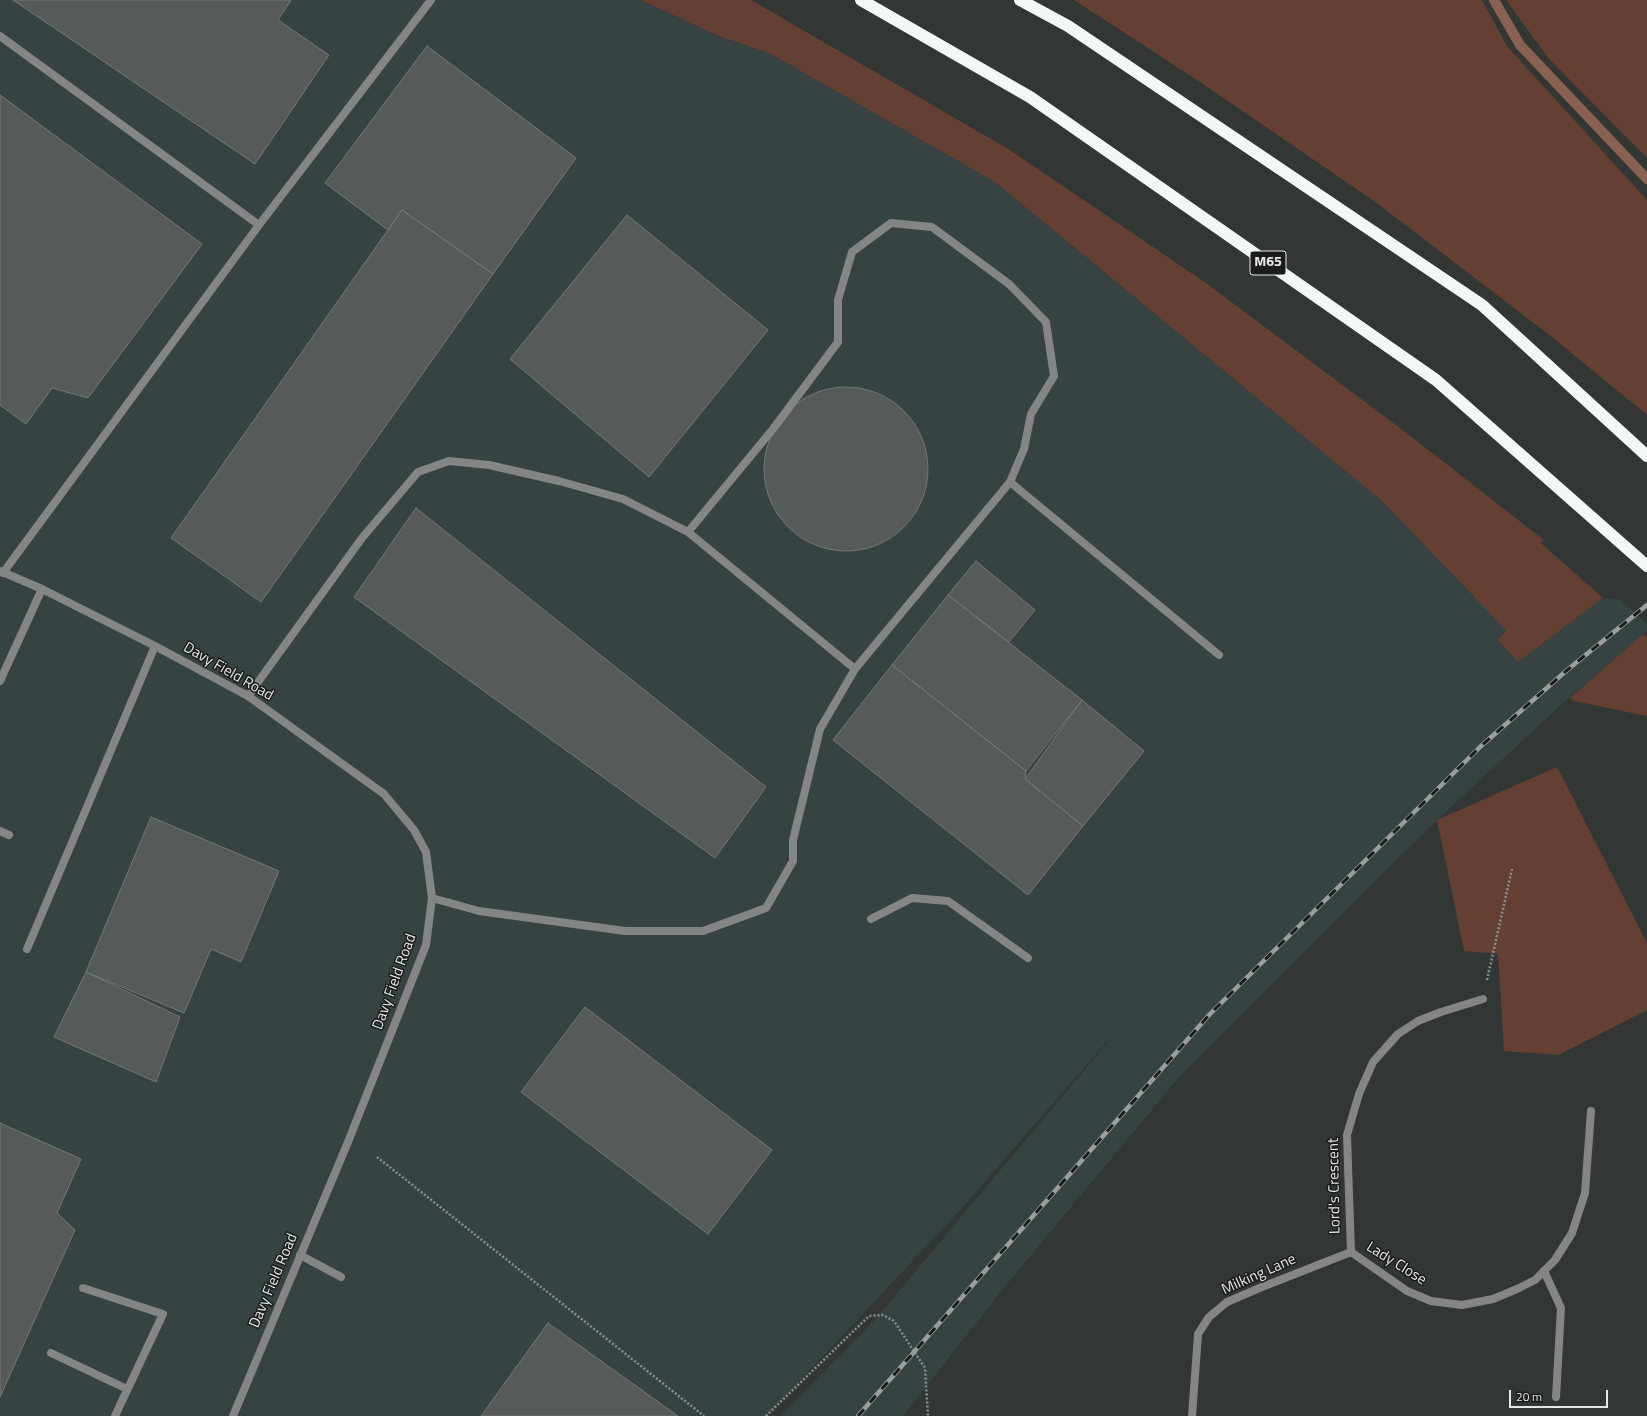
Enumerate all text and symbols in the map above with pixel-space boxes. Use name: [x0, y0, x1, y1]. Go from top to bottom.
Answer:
road number: M65: [1250, 251, 1286, 275]
street label: Davy Field Road: [180, 639, 276, 705]
street label: Davy Field Road: [369, 932, 421, 1032]
street label: Lord's Crescent: [1325, 1138, 1345, 1234]
street label: Davy Field Road: [246, 1231, 302, 1331]
street label: Lady Close: [1363, 1239, 1429, 1289]
street label: Milking Lane: [1219, 1251, 1299, 1299]
scale bar: [1511, 1382, 1610, 1408]
text: 20 m: [1516, 1387, 1542, 1406]

